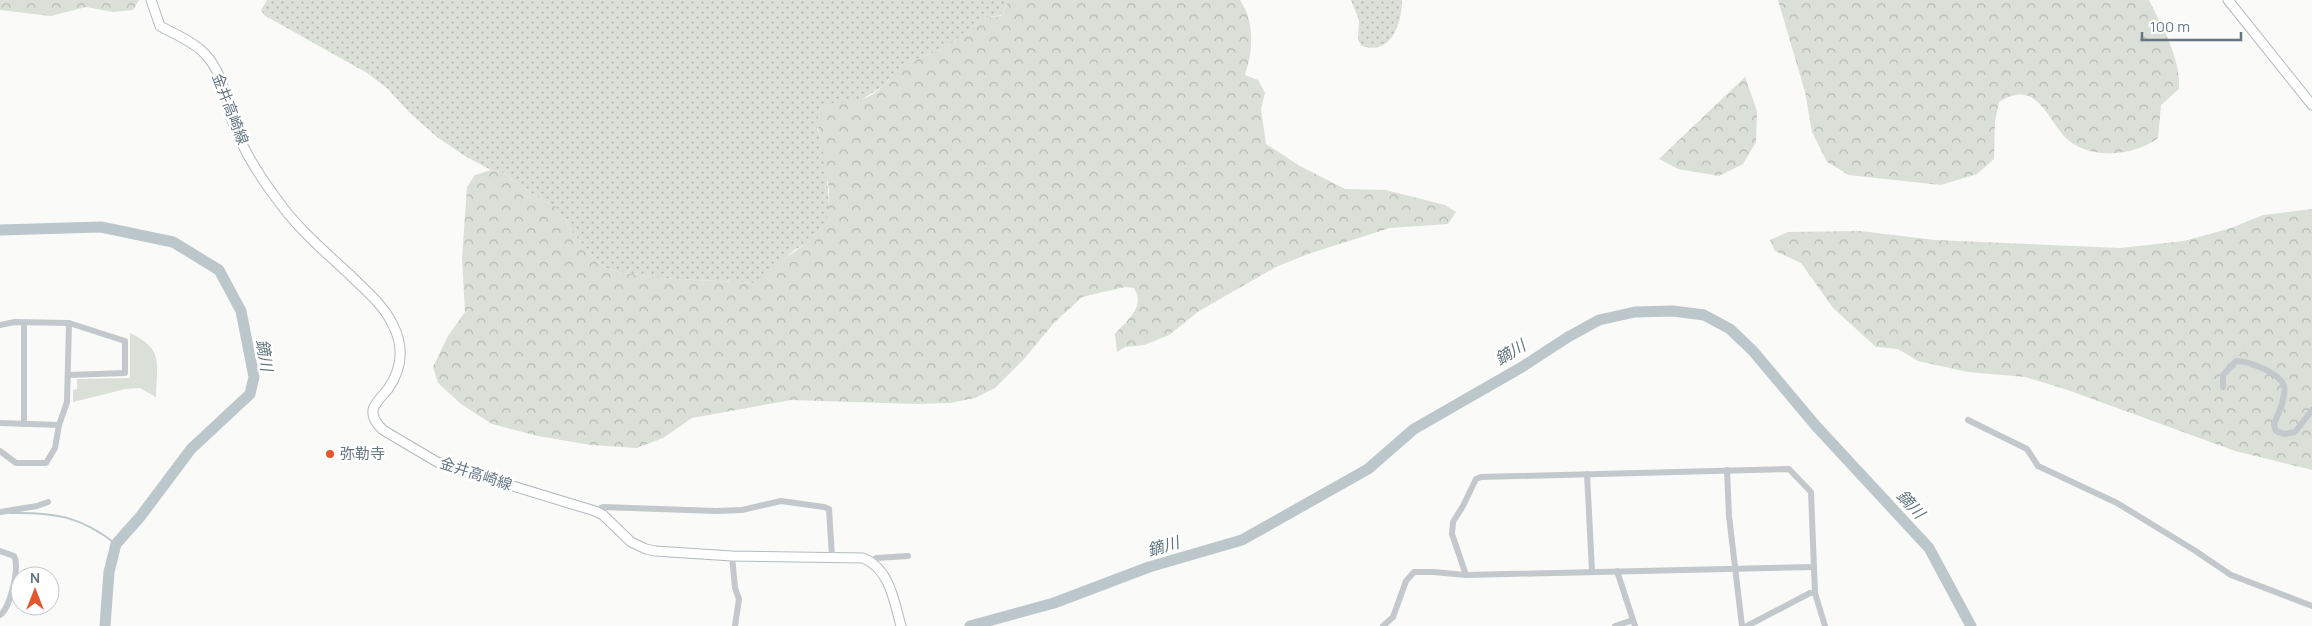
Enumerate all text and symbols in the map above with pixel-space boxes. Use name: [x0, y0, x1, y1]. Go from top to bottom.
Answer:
scale bar: [2142, 10, 2241, 42]
text: 100 m: [2150, 16, 2190, 37]
street label: 金井高崎線: [207, 70, 254, 148]
water label: 鏑川: [1491, 333, 1531, 370]
water label: 鏑川: [252, 337, 279, 374]
place label: 弥勒寺: [340, 443, 385, 464]
marker: 弥勒寺: [324, 448, 336, 460]
street label: 金井高崎線: [437, 452, 515, 495]
water label: 鏑川: [1892, 485, 1931, 525]
water label: 鏑川: [1145, 530, 1183, 561]
north arrow: [10, 566, 60, 616]
text: N: [30, 568, 40, 587]

